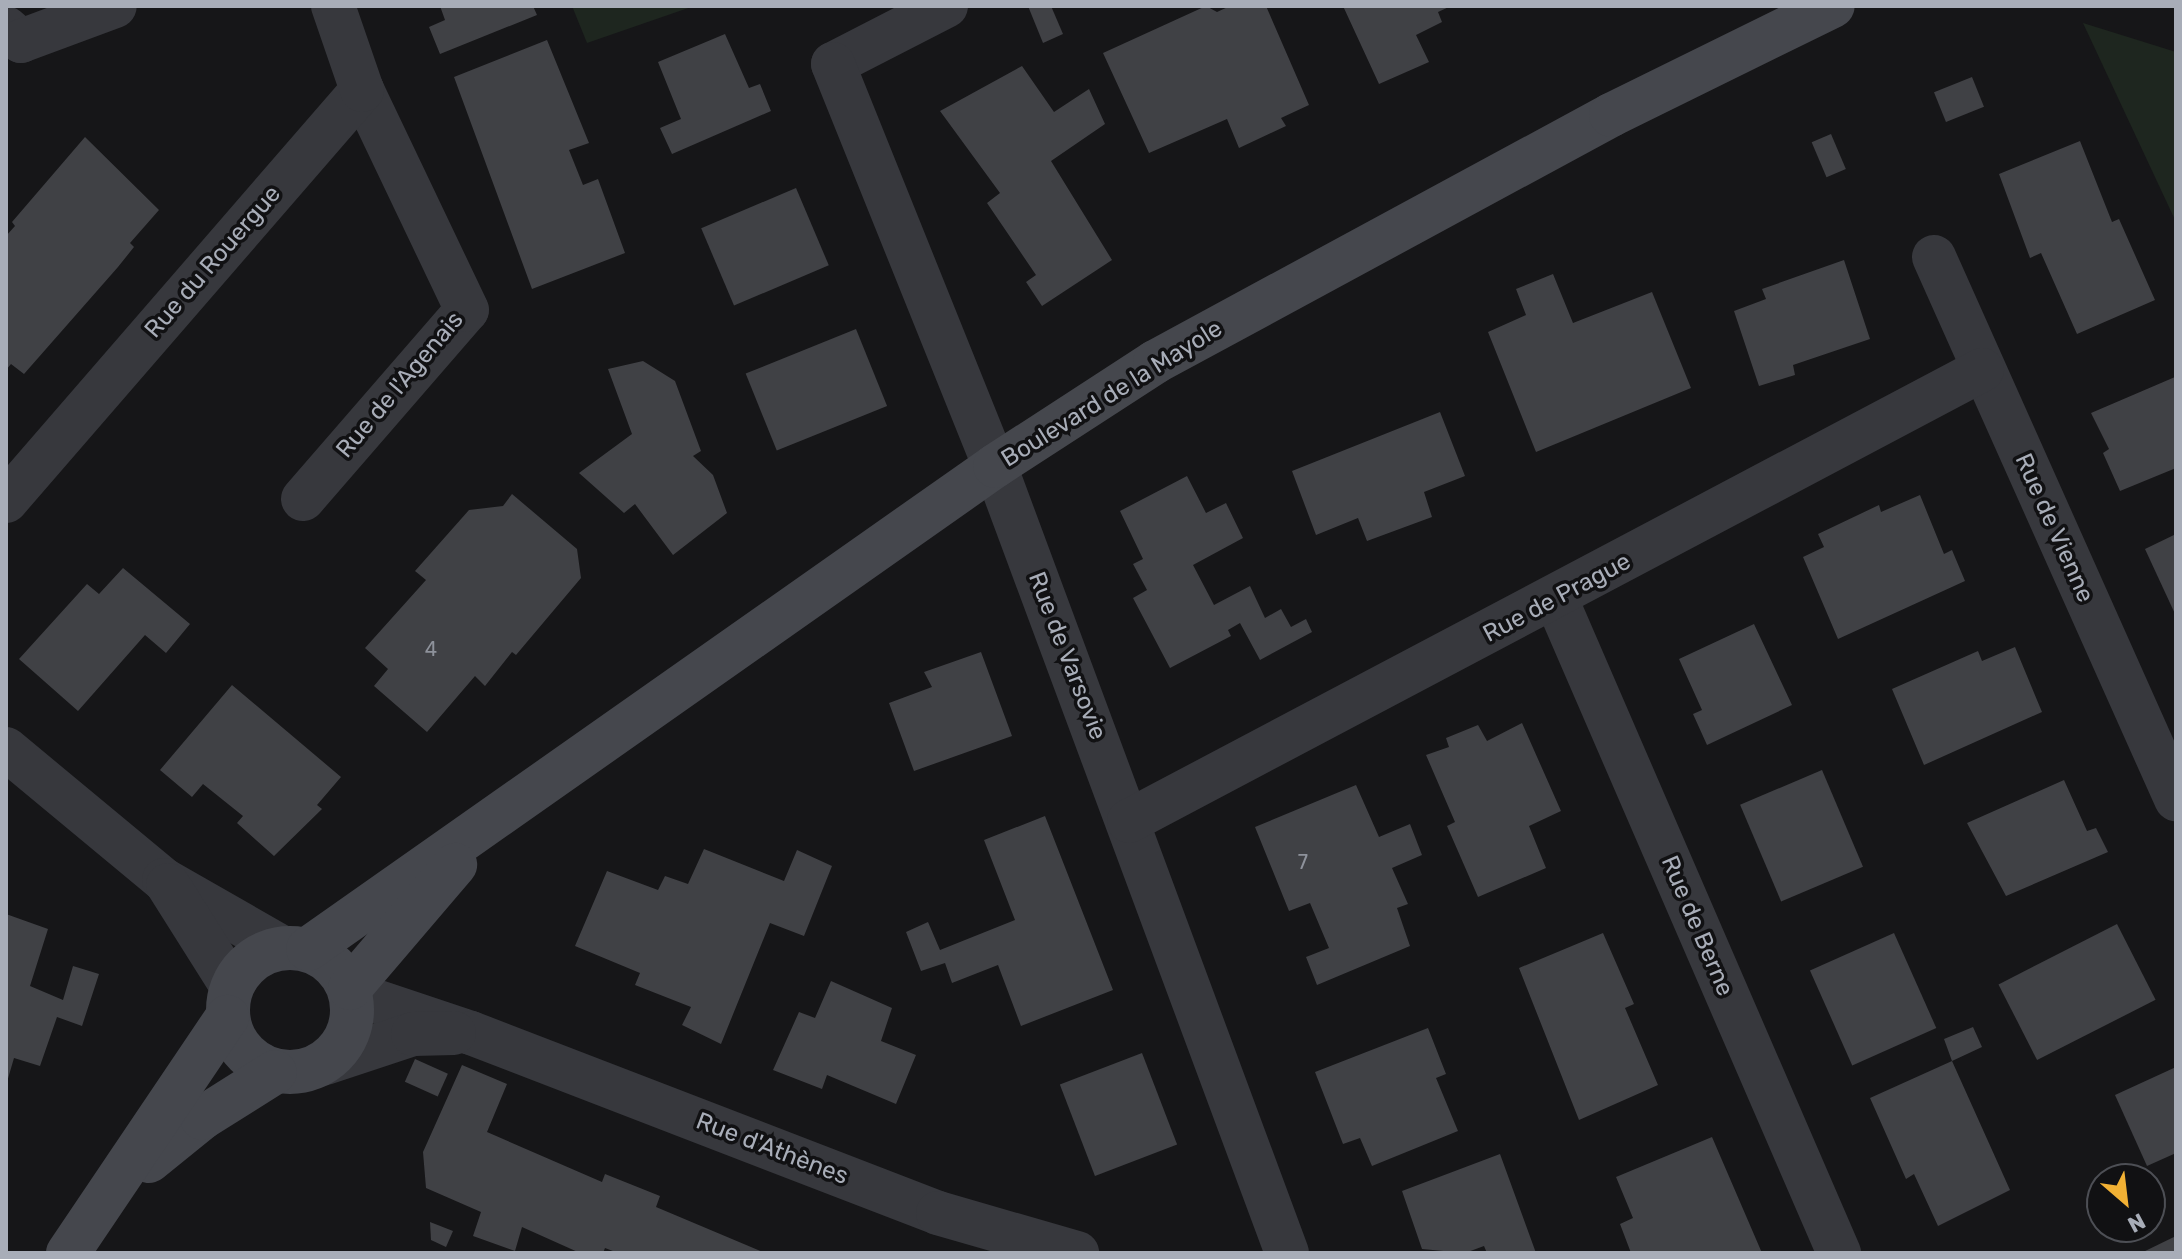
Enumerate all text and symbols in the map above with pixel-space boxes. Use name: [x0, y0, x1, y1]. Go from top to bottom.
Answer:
street label: Rue du Rouergue: [139, 180, 287, 344]
street label: Rue de l'Agenais: [330, 306, 470, 464]
street label: Boulevard de la Mayole: [996, 314, 1228, 474]
street label: Rue de Vienne: [2008, 449, 2100, 607]
street label: Rue de Prague: [1478, 547, 1636, 649]
street label: Rue de Varsovie: [1022, 568, 1112, 744]
house number: 4: [425, 637, 437, 661]
house number: 7: [1298, 850, 1308, 874]
street label: Rue de Berne: [1655, 851, 1739, 1001]
street label: Rue d'Athènes: [692, 1107, 852, 1191]
north arrow: [2086, 1163, 2166, 1243]
text: N: [2123, 1207, 2150, 1238]

